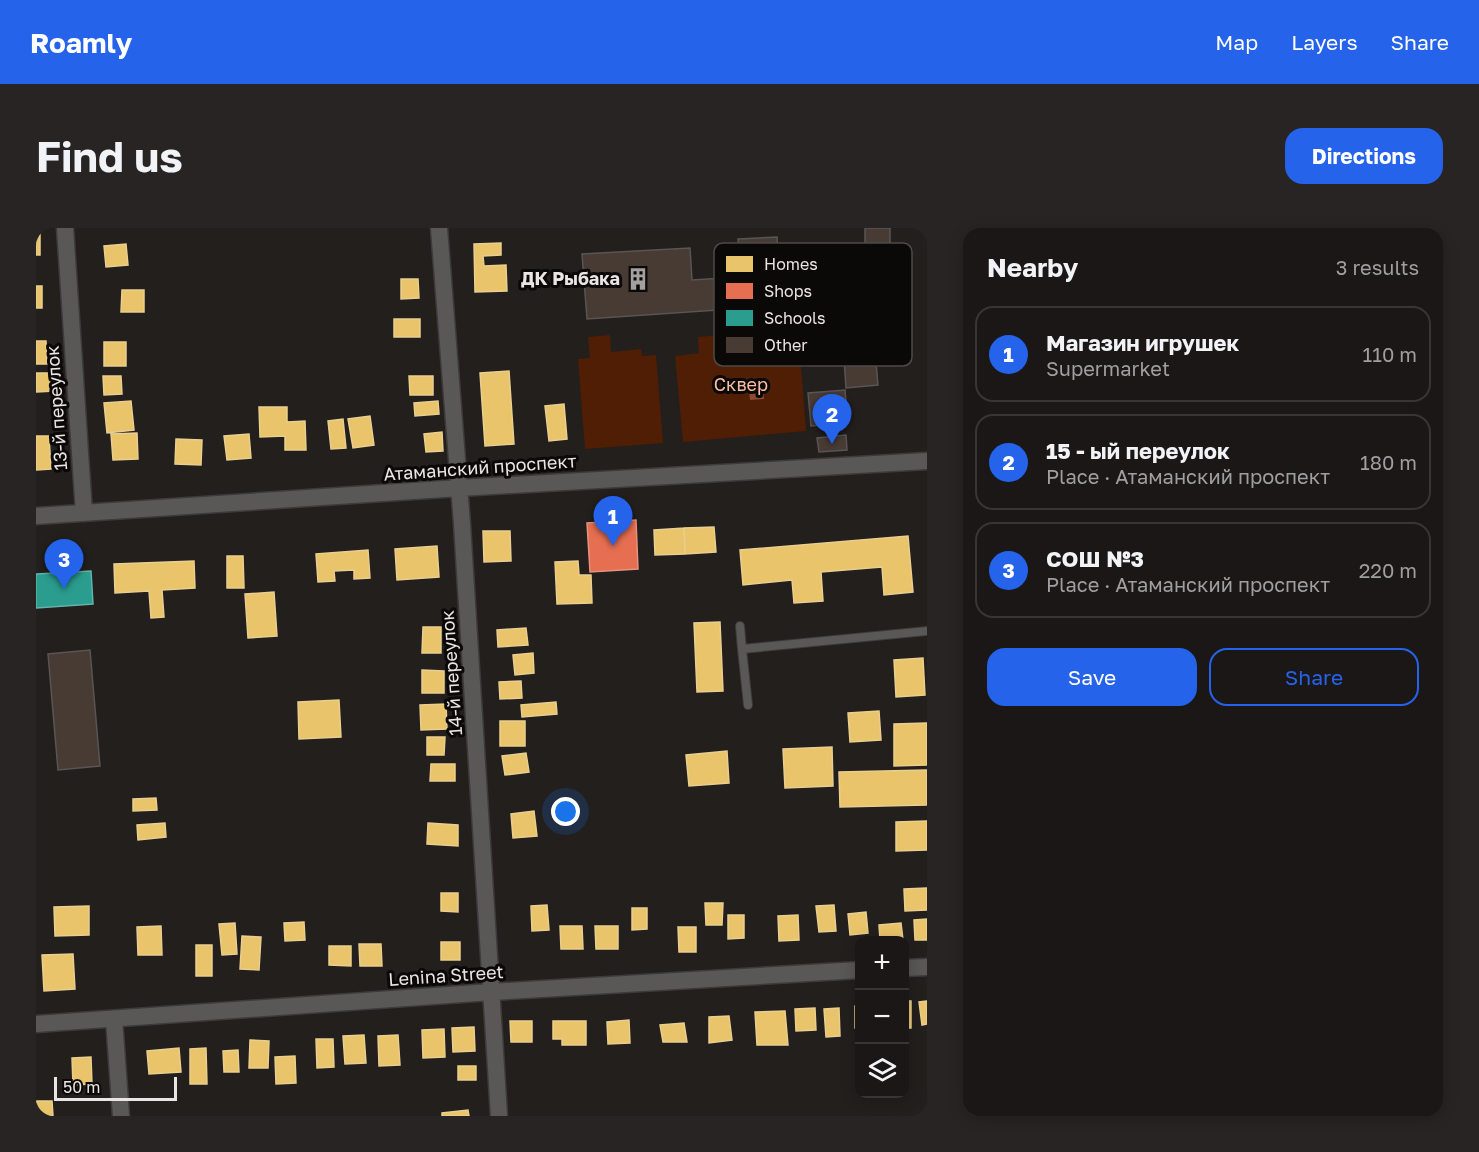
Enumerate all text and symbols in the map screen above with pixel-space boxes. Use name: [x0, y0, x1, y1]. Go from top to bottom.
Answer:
text: Roamly: [30, 26, 132, 59]
text: Map: [1215, 29, 1258, 55]
text: Layers: [1291, 29, 1358, 55]
text: Share: [1391, 29, 1449, 55]
button: Directions: [1285, 128, 1443, 184]
text: Find us: [36, 131, 183, 181]
legend: [714, 243, 912, 366]
text: Nearby: [987, 252, 1078, 283]
text: Homes: [764, 254, 818, 274]
text: 3 results: [1336, 255, 1419, 279]
building icon: ДК Рыбака: [625, 266, 651, 292]
place label: ДК Рыбака: [521, 267, 620, 289]
text: Shops: [764, 281, 812, 301]
text: Schools: [764, 308, 826, 328]
text: Магазин игрушек: [1046, 329, 1239, 356]
text: Other: [764, 335, 808, 355]
text: 1: [1003, 342, 1014, 366]
text: 110 m: [1363, 342, 1417, 366]
street label: 13-й переулок: [41, 345, 71, 471]
text: Supermarket: [1046, 356, 1170, 380]
park label: Сквер: [714, 373, 768, 395]
pin: 2: [812, 394, 852, 444]
text: 15 - ый переулок: [1046, 437, 1230, 464]
street label: Атаманский проспект: [383, 449, 577, 485]
text: 2: [1002, 450, 1015, 474]
text: 180 m: [1360, 450, 1417, 474]
text: Place · Атаманский проспект: [1046, 464, 1330, 488]
pin: 1: [594, 496, 632, 546]
pin: 3: [45, 540, 84, 589]
text: СОШ №3: [1046, 545, 1144, 572]
text: 3: [1002, 558, 1015, 582]
text: 220 m: [1359, 558, 1417, 582]
text: Place · Атаманский проспект: [1046, 572, 1330, 596]
street label: 14-й переулок: [436, 610, 466, 737]
button: Save: [987, 648, 1197, 706]
button: Share: [1209, 648, 1419, 706]
your location: [551, 797, 580, 826]
map controls: [855, 936, 909, 1098]
button: +: [855, 936, 909, 990]
street label: Lenina Street: [388, 960, 504, 990]
button: −: [855, 990, 909, 1044]
button: layers: [855, 1044, 909, 1098]
scale bar: [54, 1074, 177, 1102]
text: 50 m: [63, 1077, 100, 1097]

